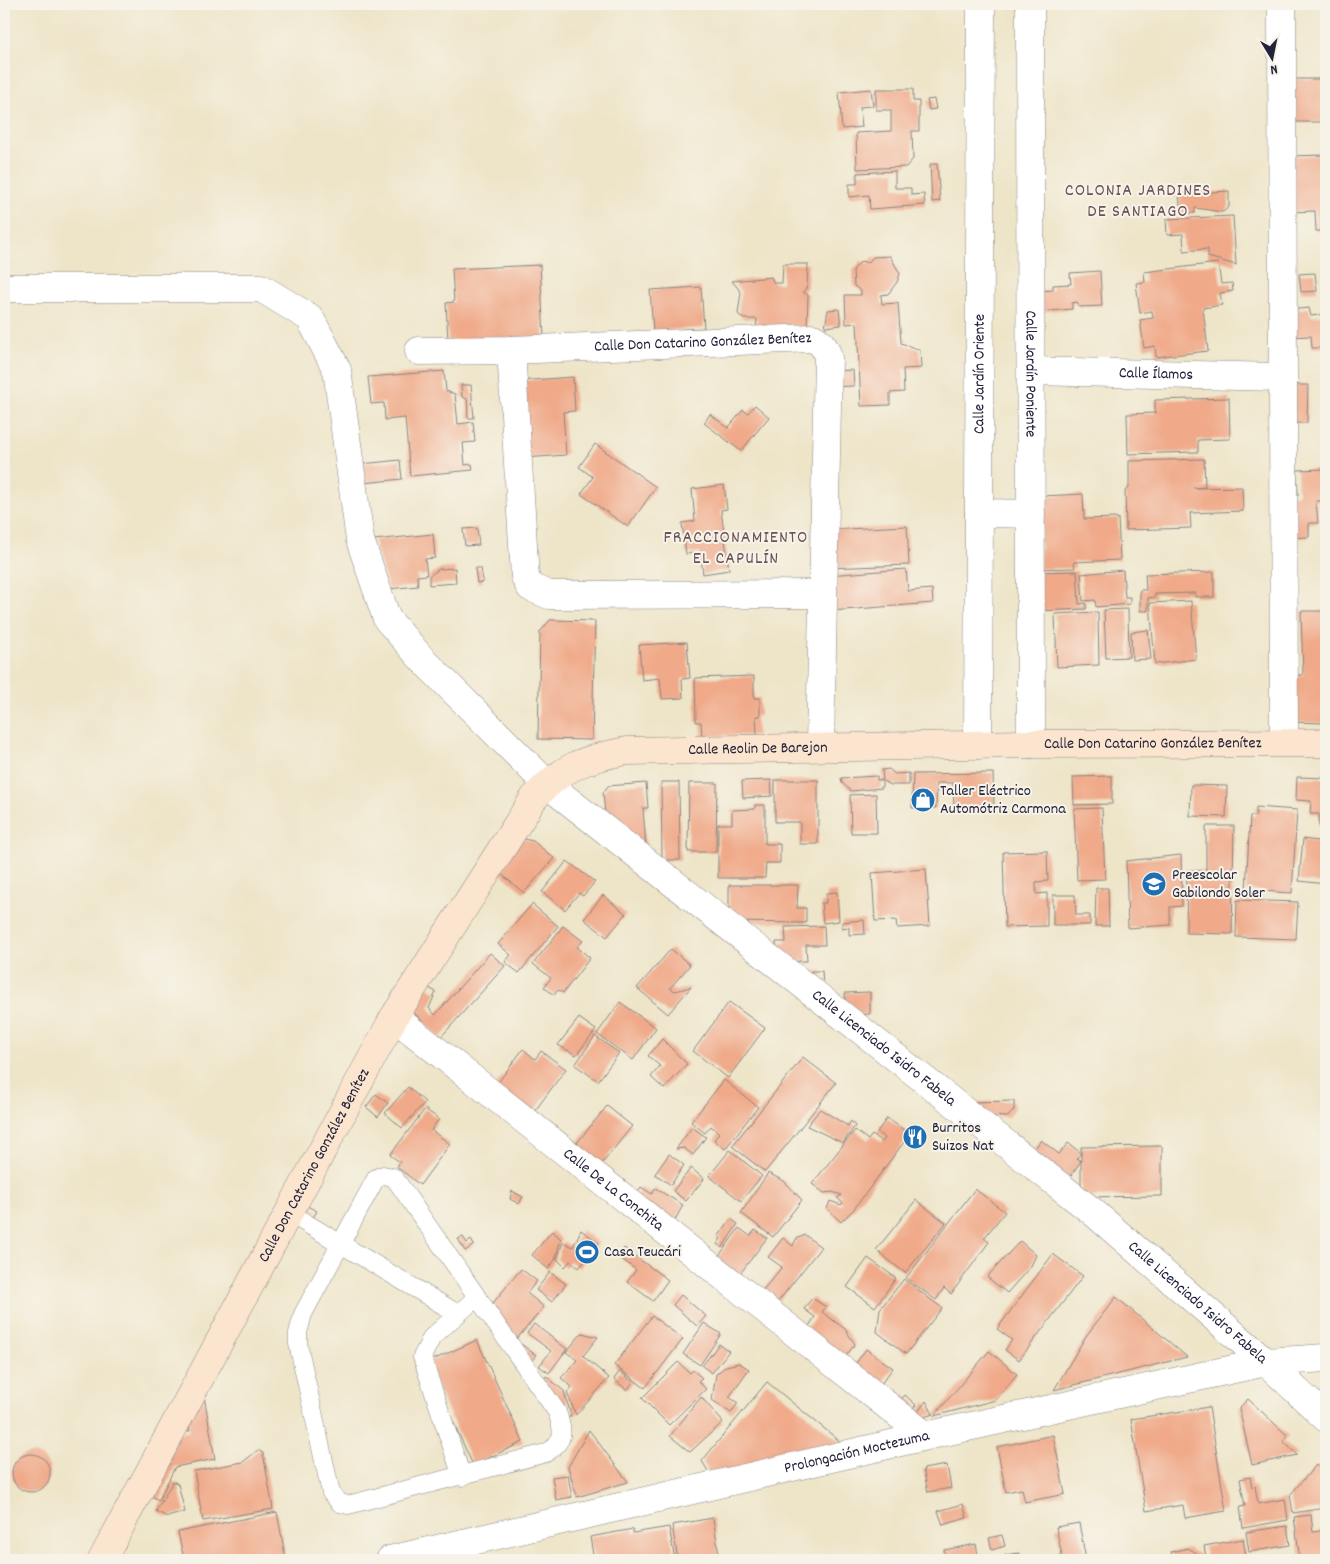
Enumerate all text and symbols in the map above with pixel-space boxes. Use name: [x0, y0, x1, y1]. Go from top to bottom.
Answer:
north arrow: [1248, 32, 1298, 82]
text: N: [1269, 58, 1279, 79]
district label: COLONIA JARDINES DE SANTIAGO: [1065, 179, 1211, 225]
street label: Calle Jardín Poniente: [1019, 311, 1042, 437]
street label: Calle Jardín Oriente: [968, 314, 991, 434]
street label: Calle Don Catarino González Benítez: [594, 327, 812, 358]
street label: Calle Ílamos: [1118, 362, 1194, 386]
district label: FRACCIONAMIENTO EL CAPULÍN: [664, 526, 808, 572]
street label: Calle Don Catarino González Benítez: [1044, 732, 1262, 755]
street label: Calle Reolin De Barejon: [688, 736, 828, 761]
place label: Taller Eléctrico Automótriz Carmona: [940, 780, 1066, 821]
shop icon: Taller Eléctrico Automótriz Carmona: [910, 787, 936, 813]
place label: Preescolar Gabilondo Soler: [1172, 864, 1265, 905]
school or university icon: Preescolar Gabilondo Soler: [1141, 871, 1167, 897]
street label: Calle Licenciado Isidro Fabela: [807, 984, 961, 1112]
street label: Calle Don Catarino González Benítez: [253, 1064, 376, 1267]
place label: Burritos Suizos Nat: [932, 1117, 994, 1158]
restaurant icon: Burritos Suizos Nat: [902, 1124, 928, 1150]
street label: Calle De La Conchita: [558, 1143, 669, 1237]
street label: Calle Licenciado Isidro Fabela: [1123, 1235, 1273, 1370]
sports icon: Casa Teucári: [574, 1239, 600, 1265]
place label: Casa Teucári: [604, 1241, 681, 1264]
street label: Prolongación Moctezuma: [782, 1424, 932, 1480]

